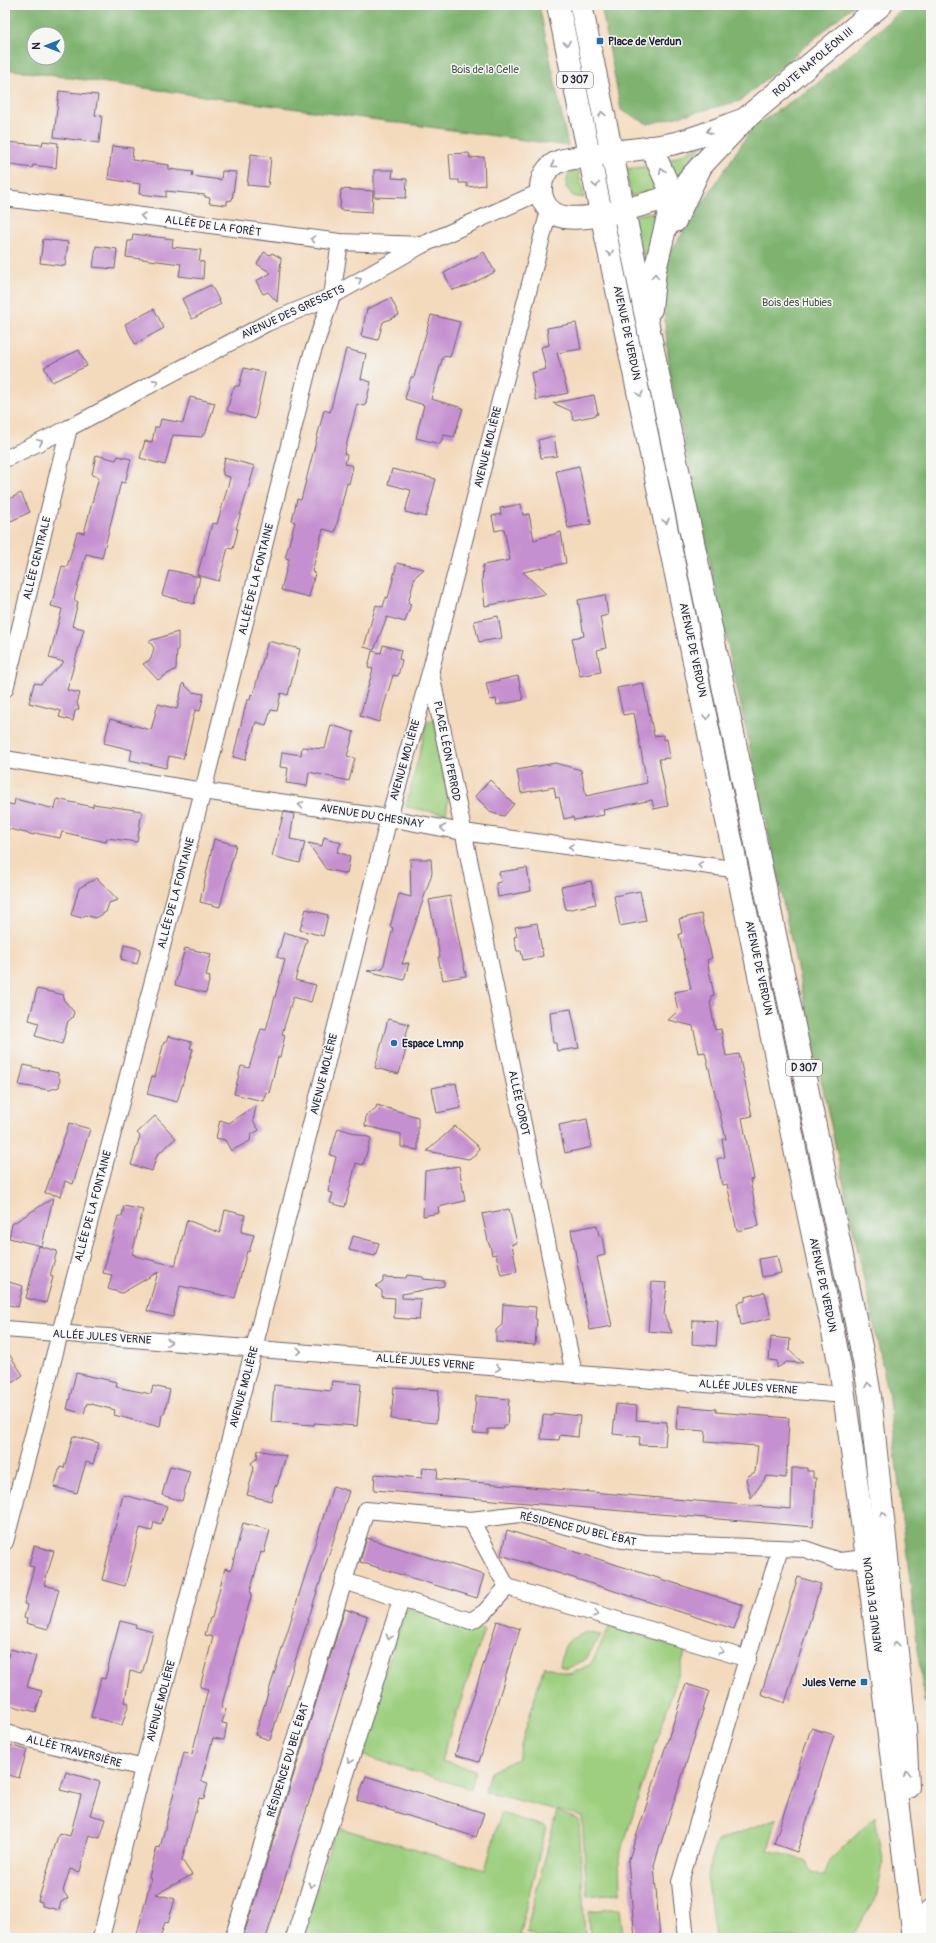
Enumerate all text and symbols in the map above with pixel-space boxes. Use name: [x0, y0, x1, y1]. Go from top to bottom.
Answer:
street label: ROUTE NAPOLÉON III: [770, 25, 856, 99]
north arrow: [26, 26, 66, 66]
place label: Place de Verdun: [608, 35, 681, 48]
marker: Place de Verdun: [595, 36, 605, 46]
one-way arrow: [562, 40, 570, 46]
text: N: [30, 42, 43, 50]
park label: Bois de la Celle: [451, 63, 519, 76]
road number: D 307: [557, 72, 593, 88]
one-way arrow: [599, 111, 607, 117]
one-way arrow: [705, 126, 712, 135]
one-way arrow: [551, 161, 558, 168]
one-way arrow: [659, 168, 667, 176]
one-way arrow: [592, 182, 600, 188]
one-way arrow: [140, 212, 146, 221]
street label: ALLÉE DE LA FORÊT: [164, 213, 262, 239]
one-way arrow: [310, 235, 317, 244]
one-way arrow: [606, 250, 614, 256]
one-way arrow: [650, 273, 659, 279]
one-way arrow: [355, 278, 362, 285]
street label: AVENUE DES GRESSETS: [239, 282, 347, 342]
street label: AVENUE DE VERDUN: [611, 285, 643, 381]
park label: Bois des Hubies: [762, 296, 832, 309]
one-way arrow: [151, 379, 159, 387]
one-way arrow: [636, 391, 644, 397]
street label: AVENUE MOLIÈRE: [472, 405, 504, 489]
one-way arrow: [36, 439, 44, 447]
street label: ALLÉE CENTRALE: [20, 515, 54, 601]
one-way arrow: [662, 518, 670, 524]
street label: ALLÉE DE LA FONTAINE: [236, 521, 276, 636]
street label: AVENUE DE VERDUN: [677, 602, 709, 698]
street label: PLACE LÉON PERROD: [431, 700, 463, 802]
one-way arrow: [702, 714, 711, 720]
street label: AVENUE MOLIÈRE: [387, 718, 423, 802]
one-way arrow: [298, 801, 304, 810]
street label: AVENUE DU CHESNAY: [319, 801, 425, 831]
one-way arrow: [440, 824, 446, 833]
street label: ALLÉE DE LA FONTAINE: [155, 836, 197, 950]
one-way arrow: [568, 843, 574, 852]
one-way arrow: [697, 861, 703, 870]
street label: AVENUE DE VERDUN: [743, 920, 775, 1016]
street label: AVENUE MOLIÈRE: [308, 1032, 340, 1116]
place label: Espace Lmnp: [402, 1037, 464, 1050]
marker: Espace Lmnp: [389, 1038, 399, 1048]
road number: D 307: [786, 1060, 822, 1076]
street label: ALLÉE COROT: [506, 1069, 532, 1137]
street label: ALLÉE DE LA FONTAINE: [72, 1149, 114, 1263]
street label: AVENUE DE VERDUN: [807, 1237, 839, 1333]
street label: ALLÉE JULES VERNE: [52, 1327, 152, 1347]
one-way arrow: [166, 1337, 173, 1346]
street label: AVENUE MOLIÈRE: [227, 1345, 261, 1429]
one-way arrow: [296, 1347, 302, 1356]
street label: ALLÉE JULES VERNE: [375, 1351, 475, 1373]
one-way arrow: [495, 1363, 501, 1372]
street label: ALLÉE JULES VERNE: [698, 1377, 798, 1397]
one-way arrow: [865, 1382, 873, 1388]
street label: RÉSIDENCE DU BEL ÉBAT: [519, 1509, 637, 1549]
one-way arrow: [878, 1511, 887, 1517]
street label: AVENUE DE VERDUN: [861, 1556, 885, 1654]
one-way arrow: [592, 1609, 599, 1618]
one-way arrow: [385, 1633, 394, 1640]
one-way arrow: [892, 1641, 901, 1647]
one-way arrow: [717, 1646, 724, 1655]
street label: AVENUE MOLIÈRE: [144, 1659, 178, 1743]
place label: Jules Verne: [802, 1676, 857, 1689]
marker: Jules Verne: [859, 1677, 869, 1687]
street label: RÉSIDENCE DU BEL ÉBAT: [264, 1701, 312, 1819]
street label: ALLÉE TRAVERSIÈRE: [25, 1732, 123, 1770]
one-way arrow: [346, 1757, 355, 1764]
one-way arrow: [903, 1770, 912, 1776]
one-way arrow: [307, 1881, 316, 1888]

